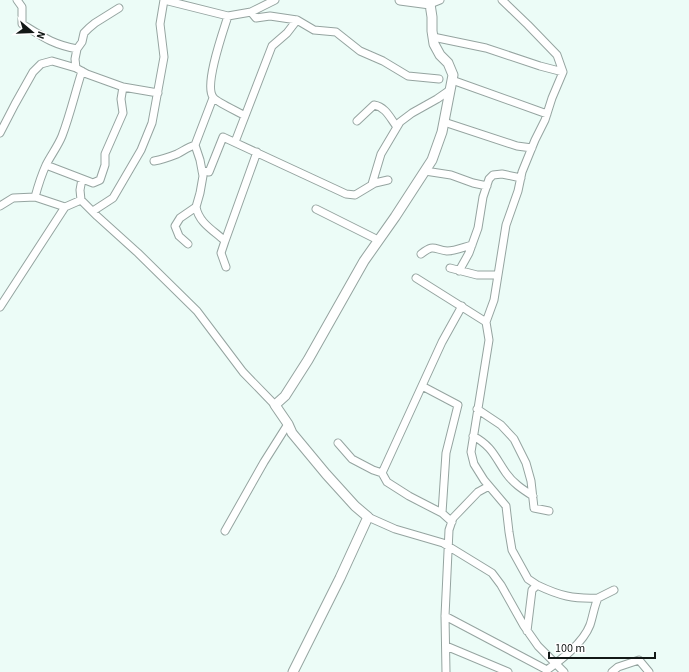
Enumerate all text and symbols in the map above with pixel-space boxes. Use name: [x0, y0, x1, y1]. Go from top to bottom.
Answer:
north arrow: [12, 12, 52, 52]
text: N: [33, 29, 49, 41]
scale bar: [549, 634, 655, 660]
text: 100 m: [555, 640, 585, 657]

